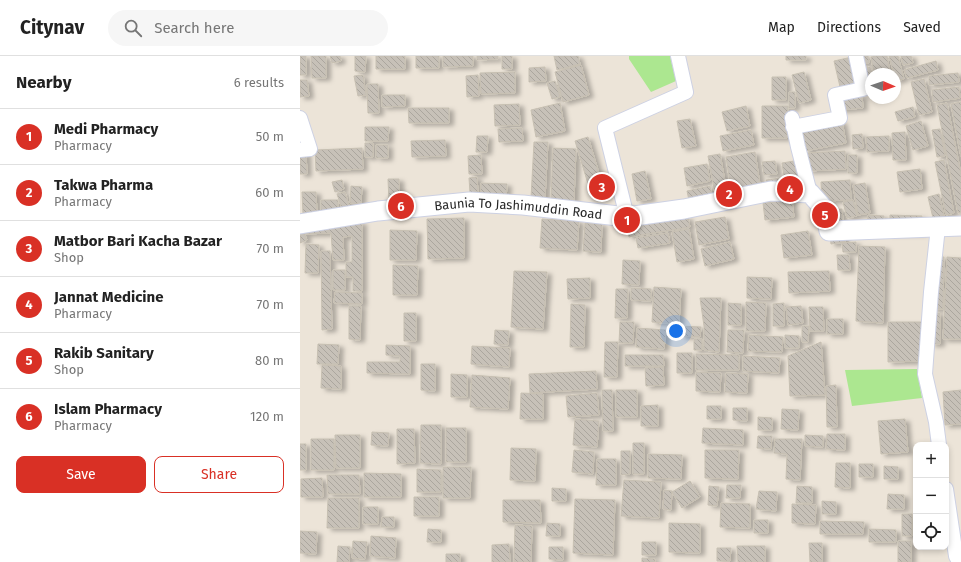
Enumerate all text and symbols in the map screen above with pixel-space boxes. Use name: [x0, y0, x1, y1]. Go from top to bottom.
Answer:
search box: [108, 10, 388, 46]
text: Citynav: [20, 16, 84, 39]
icon: search: [122, 17, 144, 39]
text: Search here: [154, 19, 234, 37]
text: Map: [768, 19, 795, 36]
text: Directions: [817, 19, 881, 36]
text: Saved: [903, 19, 941, 36]
north arrow: [865, 68, 901, 104]
text: Nearby: [16, 72, 71, 93]
text: 6 results: [234, 75, 284, 90]
text: Medi Pharmacy: [54, 120, 158, 138]
text: 1: [26, 129, 32, 144]
text: 50 m: [256, 129, 284, 144]
text: Pharmacy: [54, 138, 112, 153]
pin: 3: [589, 172, 615, 202]
pin: 4: [777, 174, 803, 204]
text: Takwa Pharma: [54, 176, 153, 194]
pin: 2: [716, 179, 742, 209]
text: 2: [26, 185, 32, 200]
text: 60 m: [255, 185, 284, 200]
pin: 6: [388, 191, 414, 221]
text: Pharmacy: [54, 194, 112, 209]
street label: Baunia To Jashimuddin Road: [434, 194, 603, 222]
pin: 5: [812, 200, 838, 230]
pin: 1: [614, 205, 640, 235]
text: Matbor Bari Kacha Bazar: [54, 232, 222, 250]
text: 3: [26, 241, 32, 256]
text: 70 m: [257, 241, 284, 256]
text: Shop: [54, 250, 84, 265]
text: Jannat Medicine: [54, 288, 164, 306]
text: 4: [25, 297, 33, 312]
text: 70 m: [257, 297, 284, 312]
text: Pharmacy: [54, 306, 112, 321]
your location: [666, 321, 686, 341]
text: Rakib Sanitary: [54, 344, 154, 362]
text: 5: [26, 353, 32, 368]
text: 80 m: [255, 353, 284, 368]
text: Shop: [54, 362, 84, 377]
text: Islam Pharmacy: [54, 400, 162, 418]
text: 6: [25, 409, 33, 424]
text: 120 m: [250, 409, 284, 424]
text: Pharmacy: [54, 418, 112, 433]
map controls: [913, 442, 949, 550]
button: +: [913, 442, 949, 478]
button: Save: [16, 456, 146, 493]
button: Share: [154, 456, 284, 493]
button: −: [913, 478, 949, 514]
button: locate: [913, 514, 949, 550]

